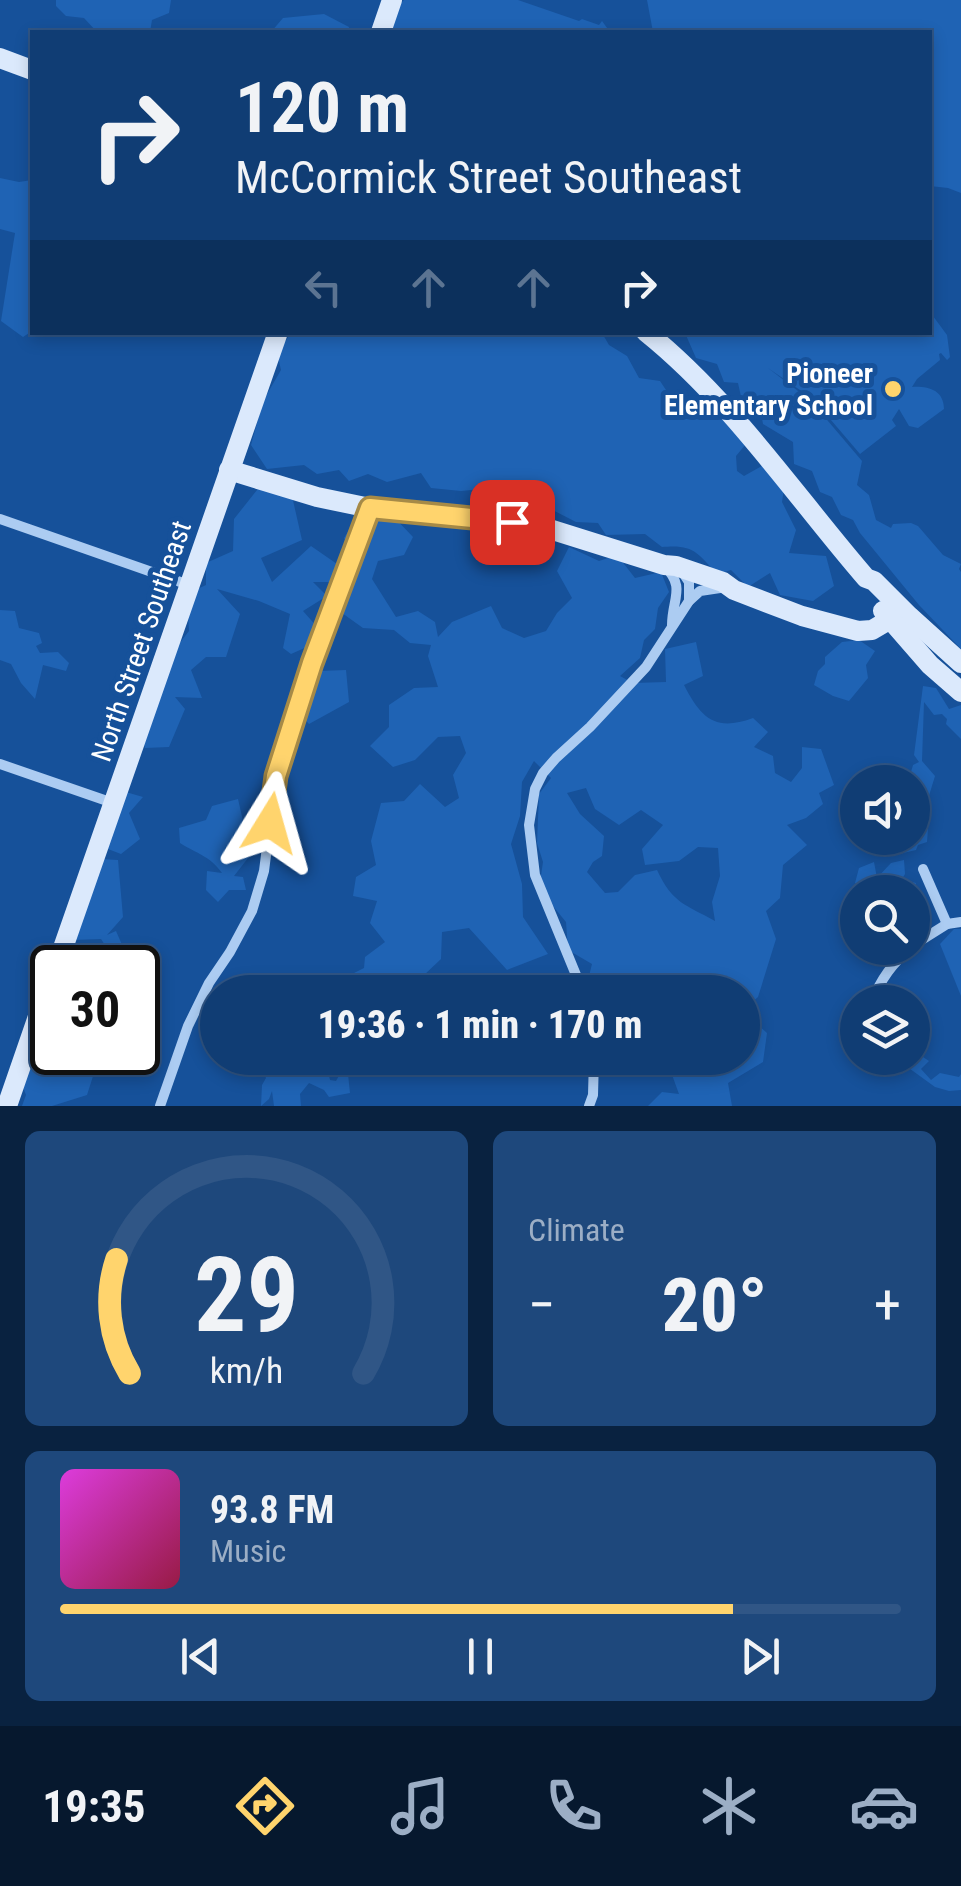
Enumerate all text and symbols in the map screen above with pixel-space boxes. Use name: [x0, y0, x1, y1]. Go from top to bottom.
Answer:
text: 120 m: [235, 67, 409, 149]
icon: right: [70, 70, 200, 200]
text: McCormick Street Southeast: [235, 151, 742, 204]
icon: left: [296, 260, 351, 315]
icon: ahead: [401, 260, 456, 315]
icon: ahead: [506, 260, 561, 315]
icon: right: [611, 260, 666, 315]
place label: Pioneer Elementary School: [664, 357, 873, 422]
marker: Pioneer Elementary School: [882, 378, 904, 400]
pin: [470, 480, 555, 565]
icon: arrive: [485, 495, 540, 550]
street label: North Street Southeast: [85, 516, 198, 766]
map controls: [840, 765, 930, 1075]
button: sound: [840, 765, 930, 855]
position arrow: [218, 771, 322, 875]
button: search: [840, 875, 930, 965]
speed limit sign: 30: [30, 945, 160, 1075]
button: layers: [840, 985, 930, 1075]
text: 19:36 · 1 min · 170 m: [318, 1003, 642, 1047]
text: Climate: [528, 1211, 625, 1249]
text: 29: [194, 1235, 299, 1356]
text: 20°: [662, 1261, 767, 1349]
text: −: [528, 1273, 556, 1337]
text: +: [874, 1273, 901, 1337]
text: km/h: [210, 1350, 283, 1392]
text: 93.8 FM: [210, 1488, 334, 1532]
text: Music: [210, 1532, 286, 1570]
icon: previous: [173, 1629, 228, 1684]
icon: pause: [453, 1629, 508, 1684]
icon: next: [733, 1629, 788, 1684]
icon: directions: [230, 1771, 300, 1841]
icon: music: [385, 1771, 455, 1841]
icon: phone: [539, 1771, 609, 1841]
icon: climate: [694, 1771, 764, 1841]
icon: car: [849, 1771, 919, 1841]
text: 19:35: [42, 1780, 146, 1833]

